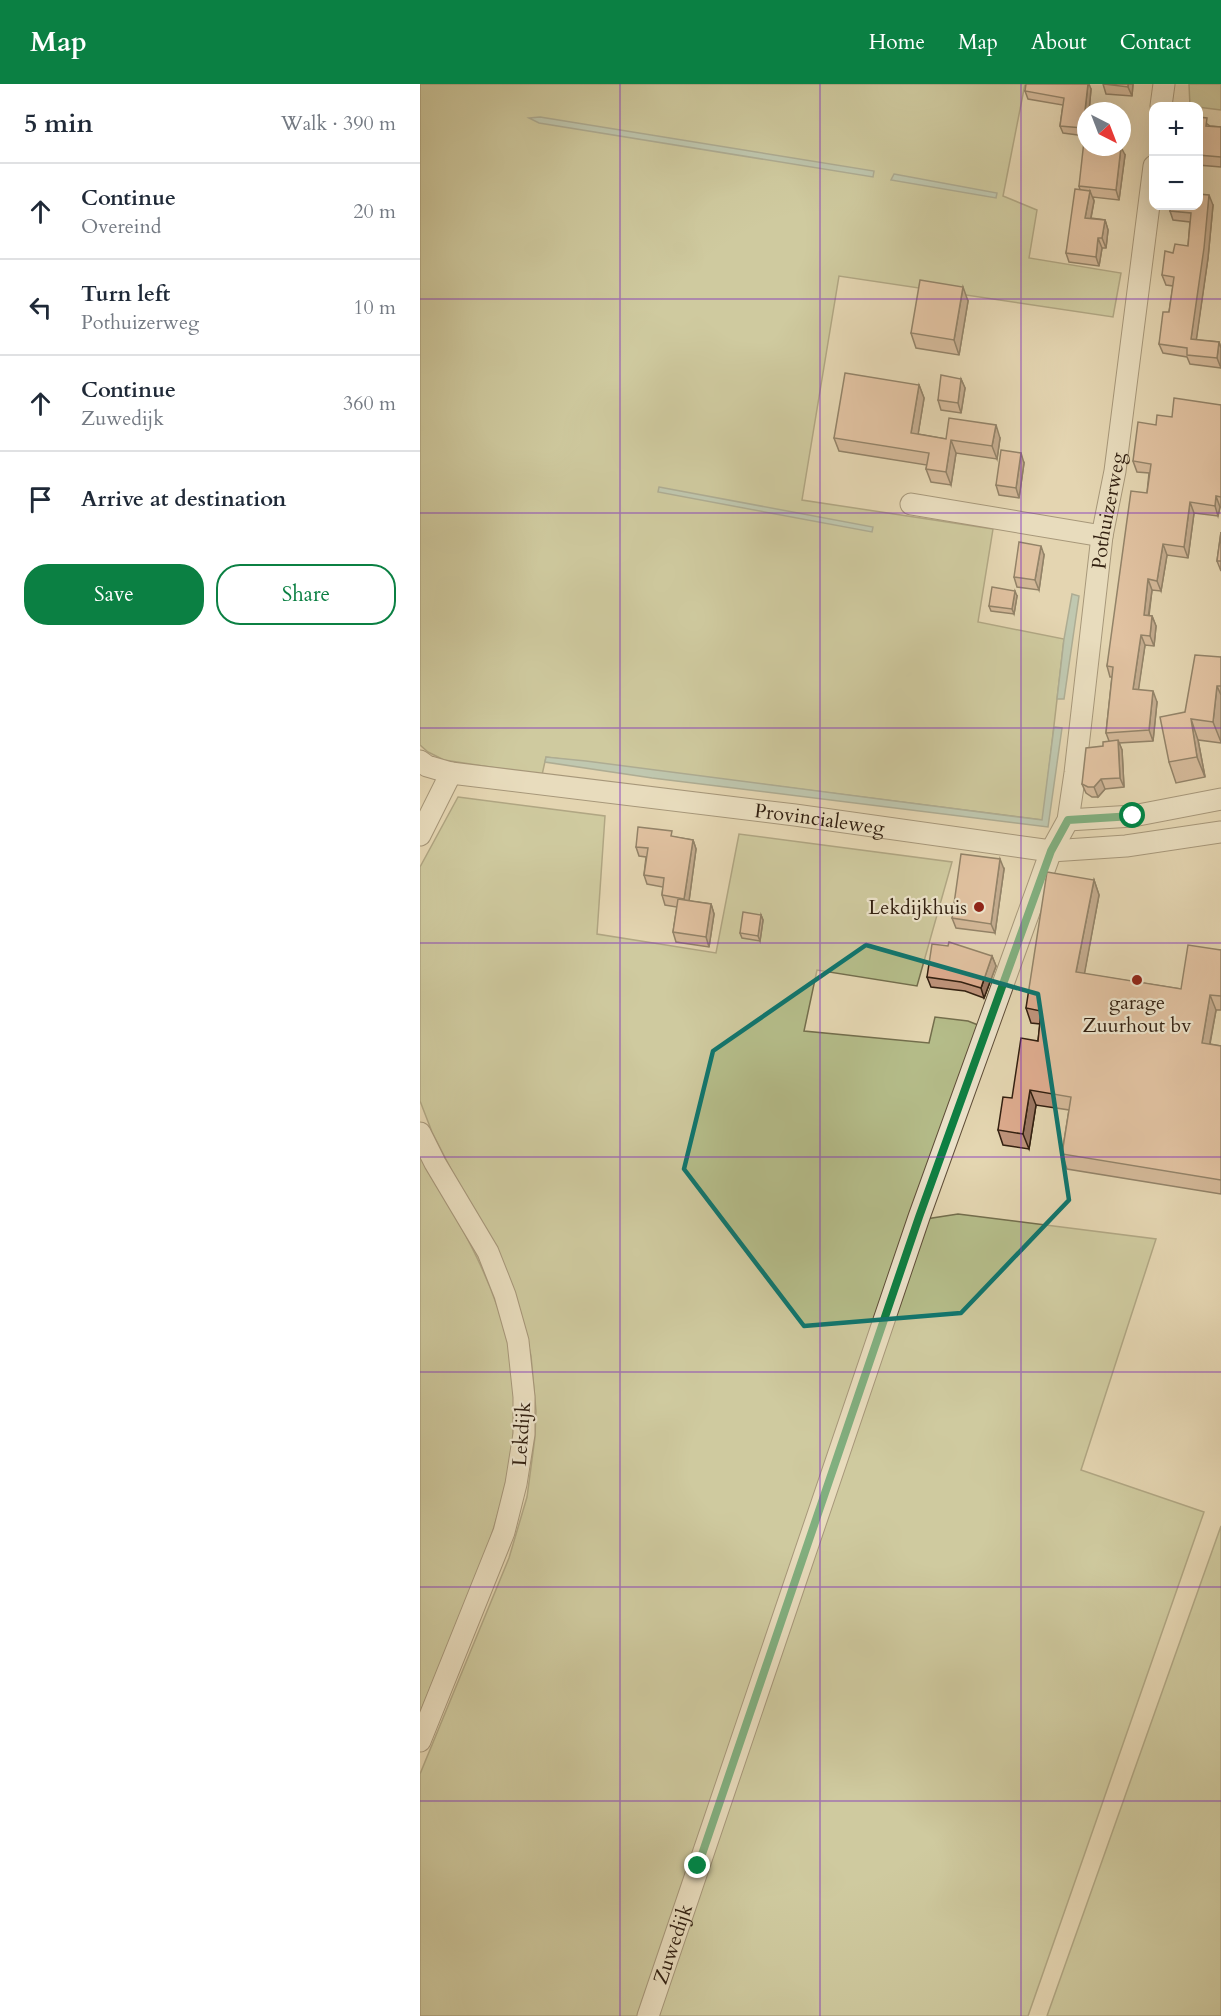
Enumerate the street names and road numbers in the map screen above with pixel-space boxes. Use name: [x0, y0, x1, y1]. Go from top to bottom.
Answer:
street label: Pothuizerweg: [1085, 450, 1131, 571]
street label: Provincialeweg: [753, 797, 887, 842]
street label: Lekdijk: [506, 1401, 537, 1467]
street label: Zuwedijk: [647, 1900, 699, 1988]

